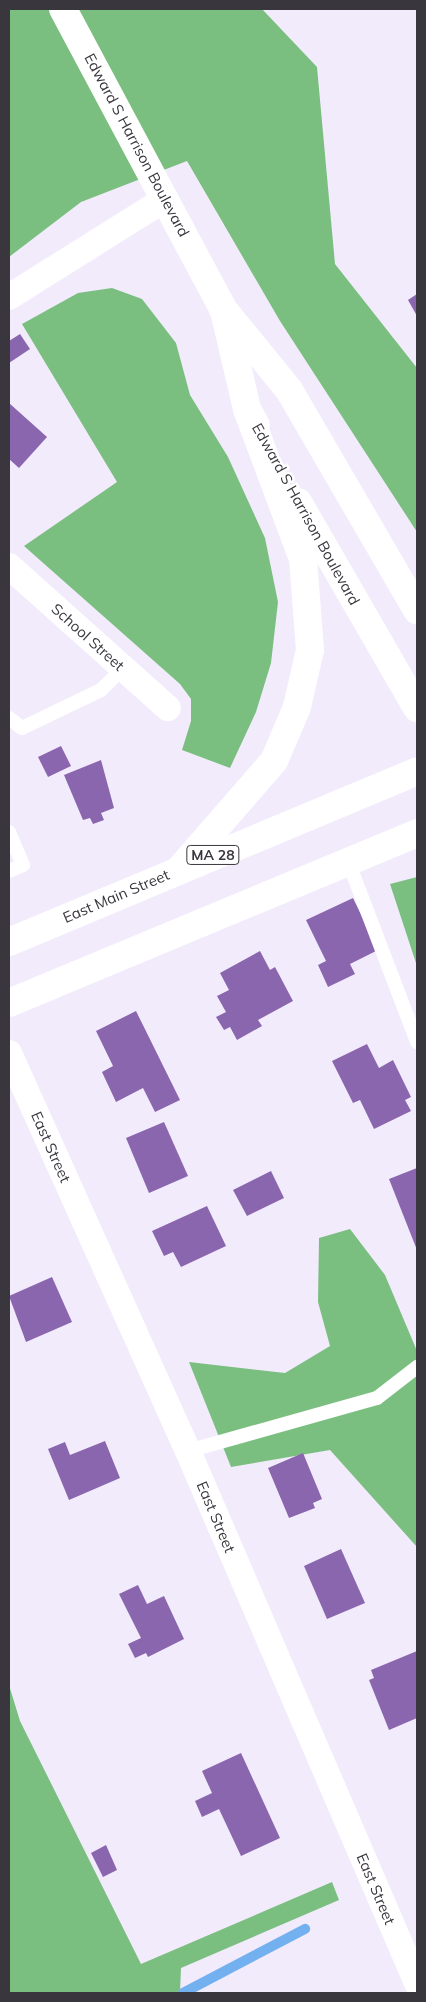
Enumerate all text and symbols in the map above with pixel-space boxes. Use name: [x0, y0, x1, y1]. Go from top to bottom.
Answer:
street label: Edward S Harrison Boulevard: [81, 50, 193, 240]
street label: Edward S Harrison Boulevard: [248, 420, 364, 608]
street label: School Street: [48, 600, 128, 674]
road number: MA 28: [186, 844, 240, 866]
street label: East Main Street: [60, 865, 172, 927]
street label: East Street: [27, 1109, 75, 1185]
street label: East Street: [193, 1479, 239, 1555]
street label: East Street: [353, 1851, 399, 1927]

